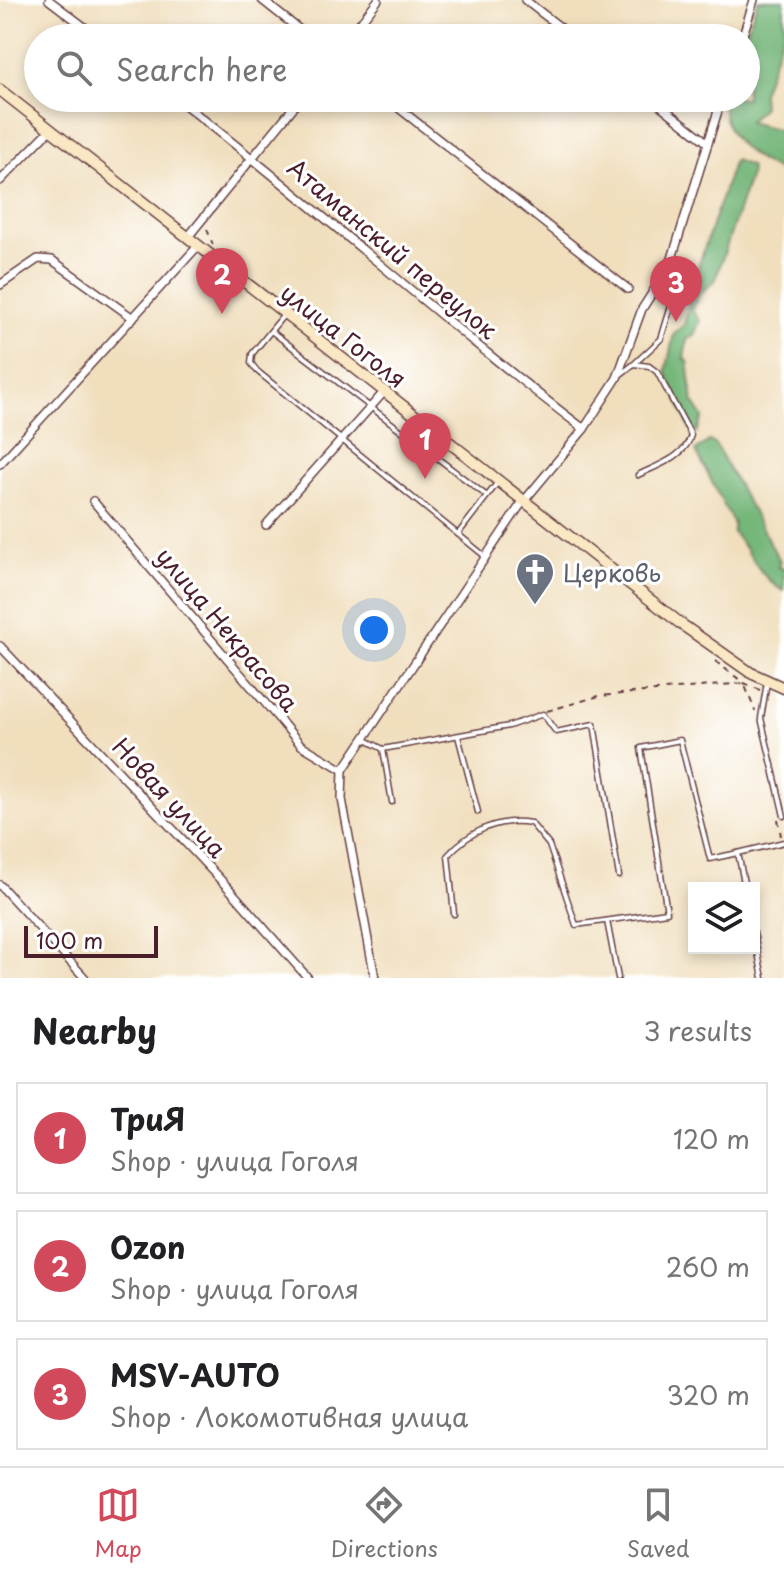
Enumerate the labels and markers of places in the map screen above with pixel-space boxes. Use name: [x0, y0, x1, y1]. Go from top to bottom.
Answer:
pin: 2: [196, 248, 248, 314]
pin: 3: [650, 256, 702, 322]
pin: 1: [399, 413, 451, 479]
church icon: Церковь: [514, 551, 556, 606]
place label: Церковь: [563, 554, 661, 590]

